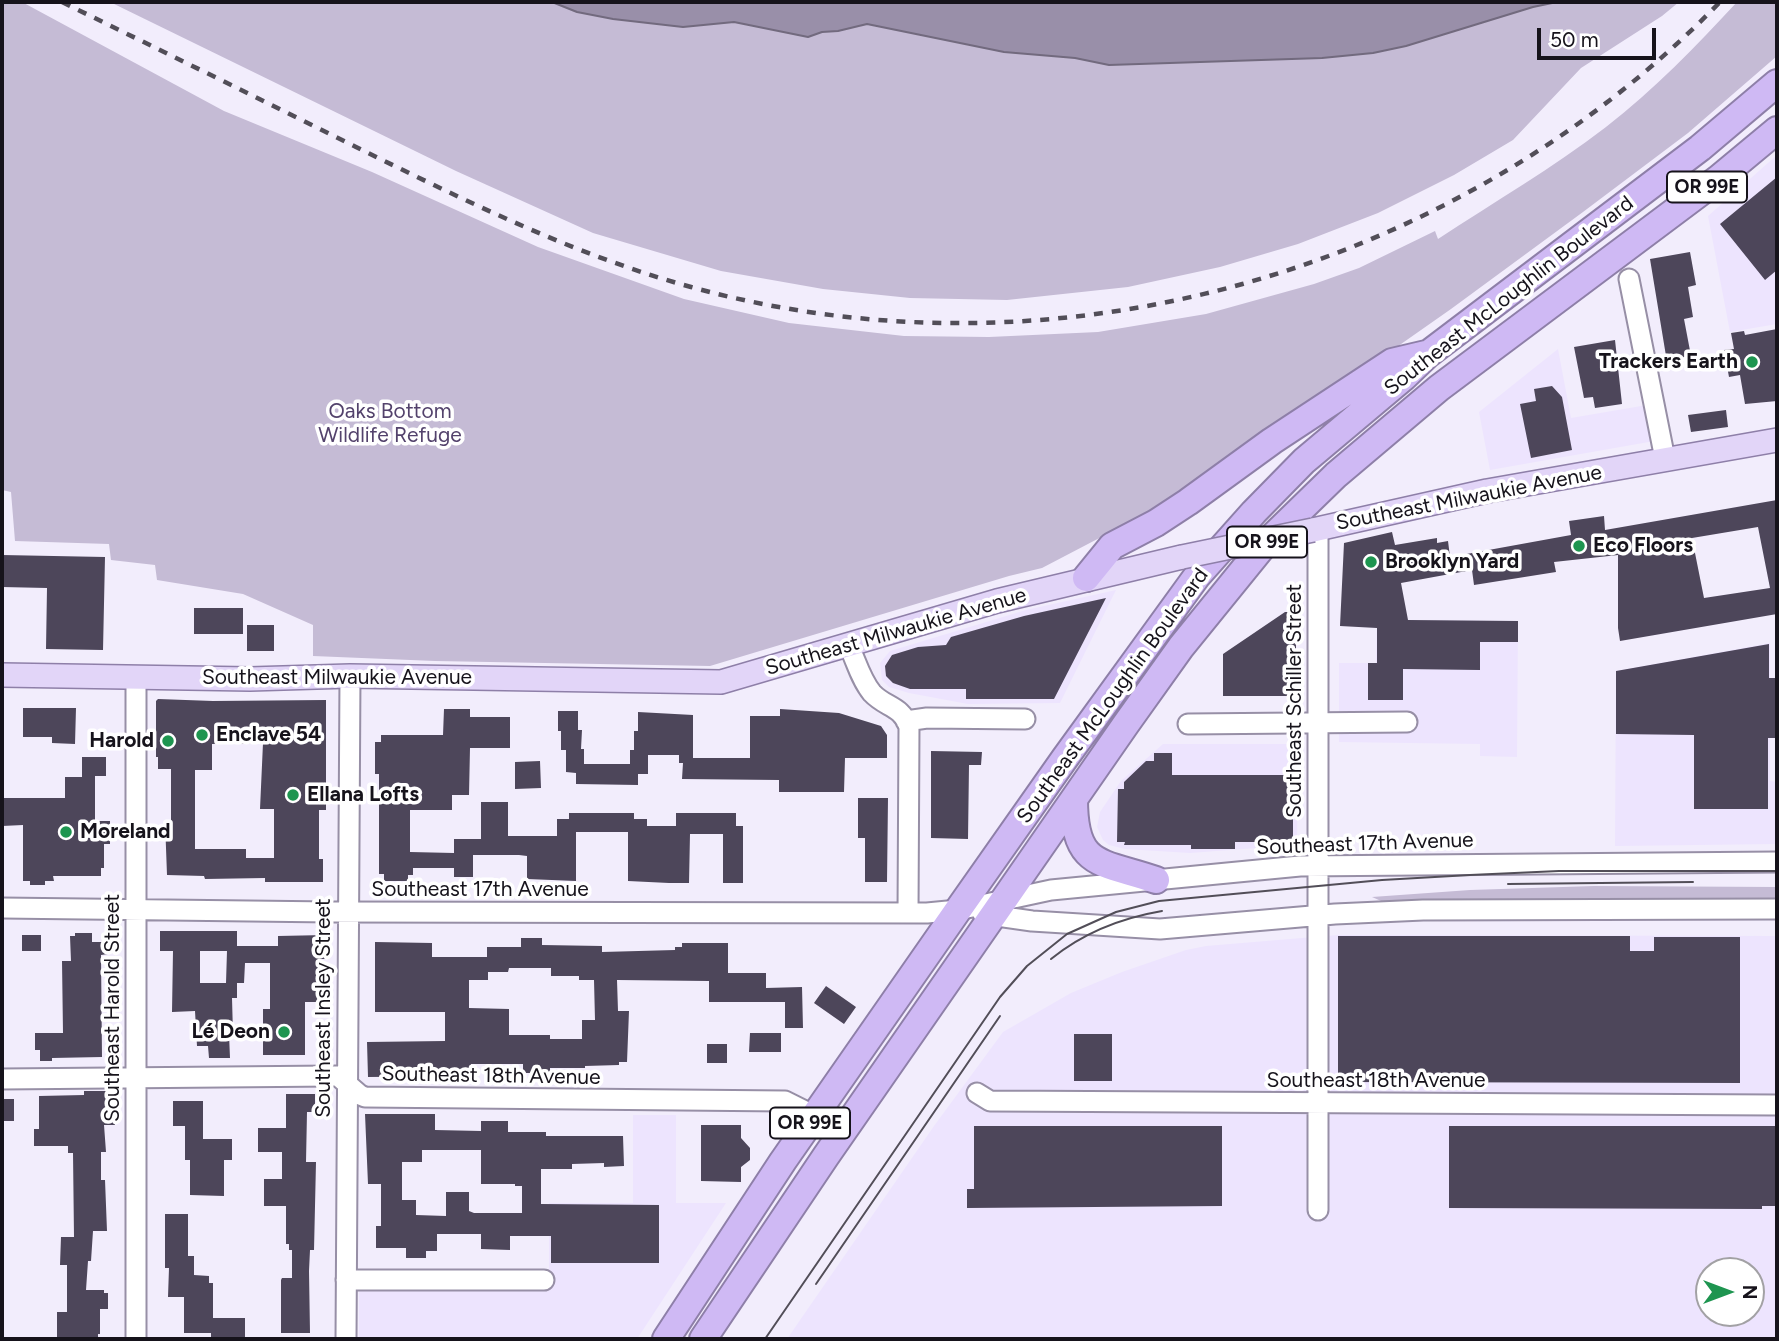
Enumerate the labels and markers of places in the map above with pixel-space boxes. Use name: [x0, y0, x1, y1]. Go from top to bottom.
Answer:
place label: Trackers Earth: [1599, 349, 1738, 375]
marker: Trackers Earth: [1744, 354, 1760, 370]
place label: Eco Floors: [1593, 533, 1693, 559]
marker: Eco Floors: [1571, 538, 1587, 554]
place label: Brooklyn Yard: [1385, 549, 1519, 575]
marker: Brooklyn Yard: [1363, 554, 1379, 570]
place label: Enclave 54: [216, 722, 321, 748]
marker: Enclave 54: [194, 727, 210, 743]
place label: Harold: [89, 728, 154, 754]
marker: Harold: [160, 733, 176, 749]
place label: Ellana Lofts: [307, 782, 419, 808]
marker: Ellana Lofts: [285, 787, 301, 803]
place label: Moreland: [80, 819, 171, 845]
marker: Moreland: [58, 824, 74, 840]
place label: Lé Deon: [192, 1019, 270, 1045]
marker: Lé Deon: [276, 1024, 292, 1040]

